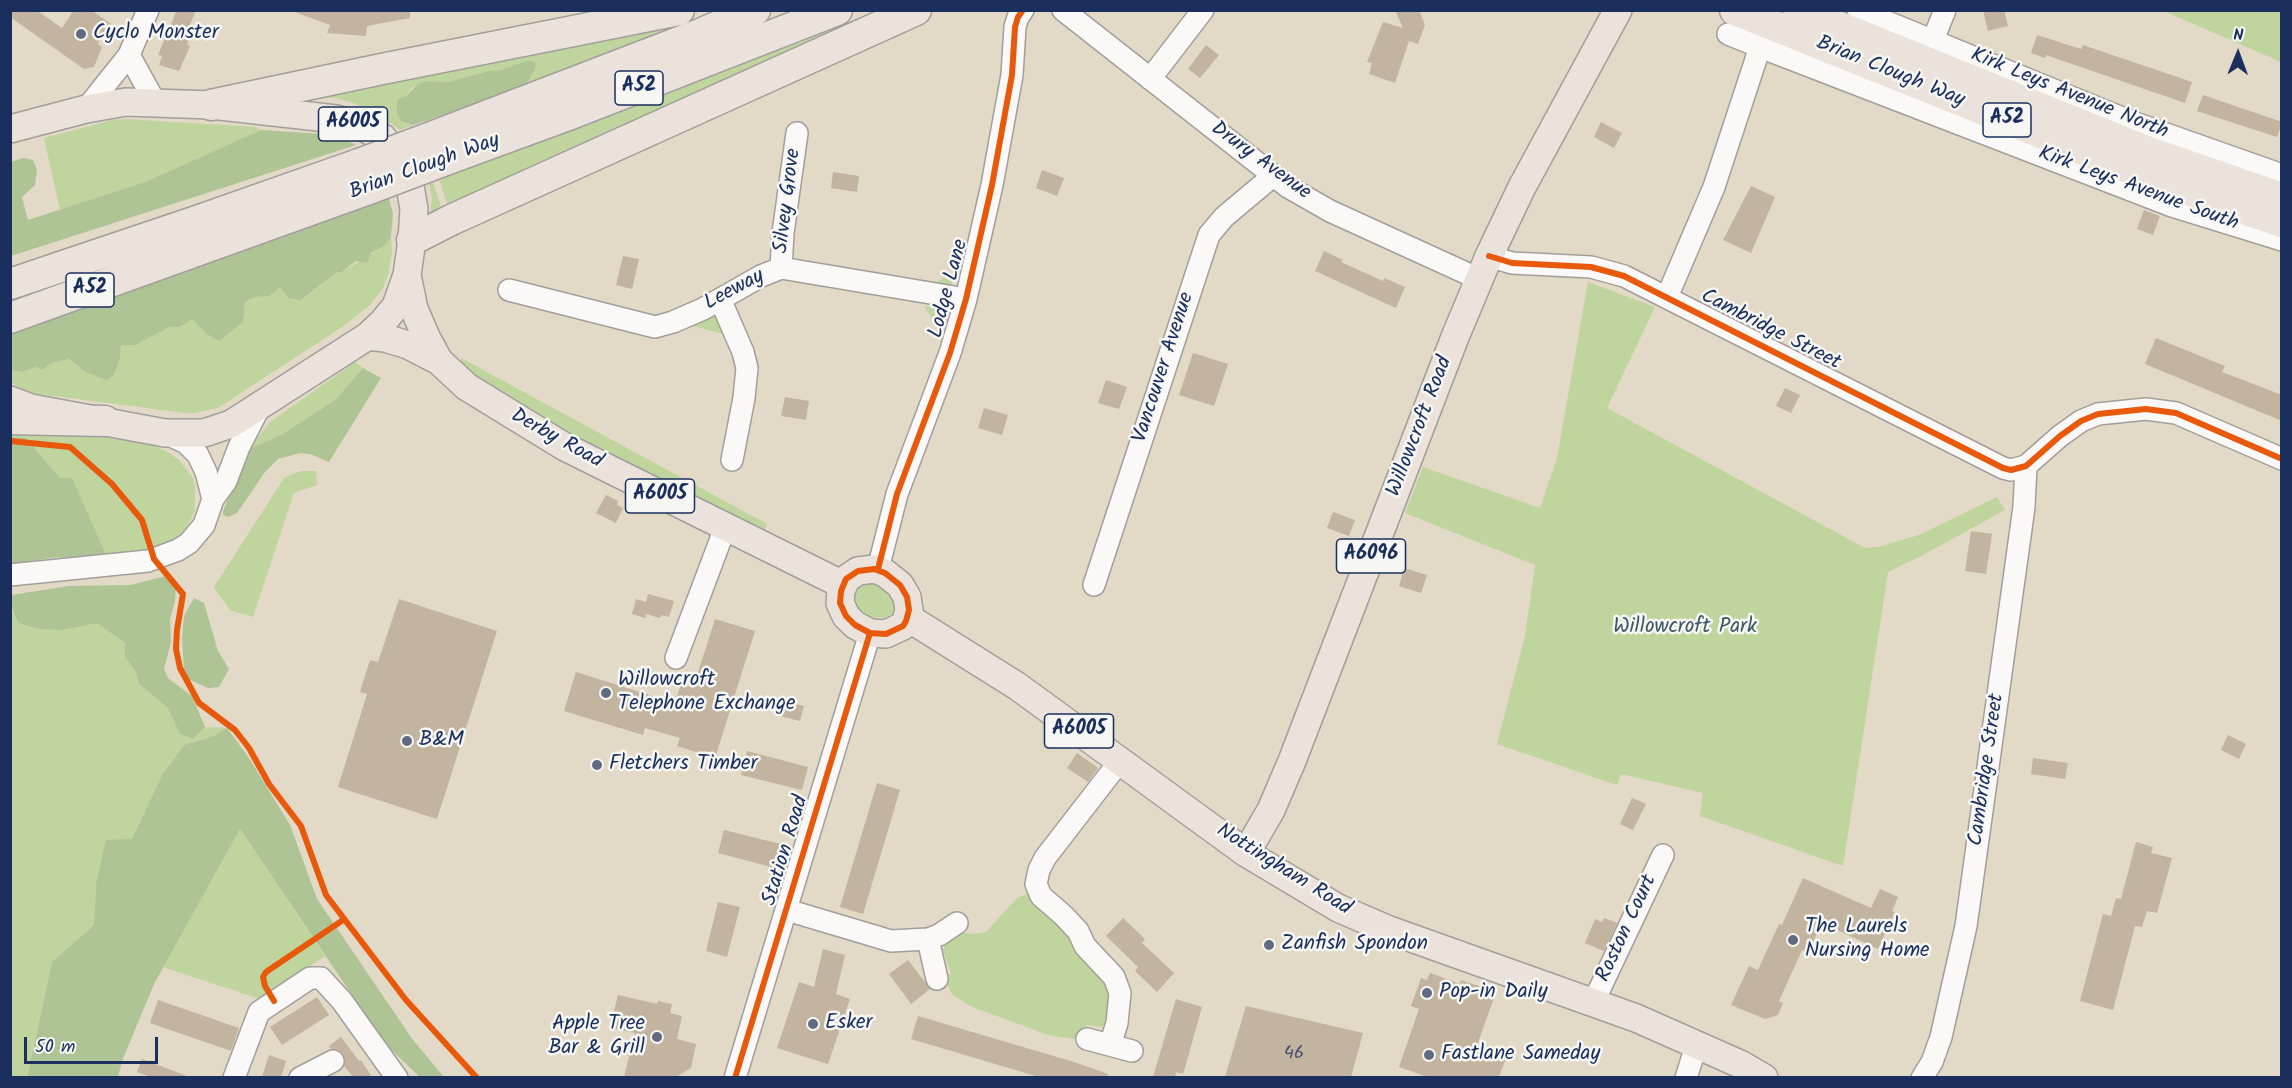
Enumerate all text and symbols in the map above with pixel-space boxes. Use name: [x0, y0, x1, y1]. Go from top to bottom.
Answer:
place label: Cyclo Monster: [93, 21, 219, 47]
text: N: [2233, 23, 2244, 48]
north arrow: [2208, 24, 2268, 84]
marker: Cyclo Monster: [74, 27, 88, 41]
street label: Brian Clough Way: [1812, 32, 1968, 114]
street label: Kirk Leys Avenue North: [1966, 44, 2172, 146]
road number: A52: [615, 71, 663, 105]
road number: A52: [1983, 103, 2031, 137]
road number: A6005: [318, 107, 388, 141]
street label: Drury Avenue: [1205, 117, 1315, 207]
street label: Brian Clough Way: [347, 129, 503, 207]
street label: Kirk Leys Avenue South: [2034, 142, 2242, 238]
street label: Silvey Grove: [770, 147, 808, 255]
street label: Lodge Lane: [925, 237, 975, 341]
street label: Leeway: [701, 265, 769, 317]
road number: A52: [66, 273, 114, 307]
street label: Cambridge Street: [1696, 285, 1844, 377]
street label: Vancouver Avenue: [1129, 290, 1201, 446]
street label: Willowcroft Road: [1383, 354, 1459, 500]
street label: Derby Road: [506, 404, 606, 476]
road number: A6005: [626, 479, 694, 513]
road number: A6096: [1336, 539, 1406, 573]
park label: Willowcroft Park: [1613, 615, 1757, 641]
place label: Willowcroft Telephone Exchange: [618, 668, 795, 718]
marker: Willowcroft Telephone Exchange: [599, 686, 613, 700]
street label: Cambridge Street: [1965, 692, 2011, 848]
road number: A6005: [1044, 714, 1114, 748]
place label: B&M: [419, 728, 464, 754]
marker: B&M: [400, 734, 414, 748]
place label: Fletchers Timber: [609, 752, 757, 778]
marker: Fletchers Timber: [590, 758, 604, 772]
street label: Station Road: [758, 793, 816, 909]
street label: Nottingham Road: [1211, 819, 1355, 923]
street label: Roston Court: [1592, 871, 1664, 987]
place label: The Laurels Nursing Home: [1805, 915, 1930, 965]
place label: Zanfish Spondon: [1281, 932, 1428, 958]
marker: The Laurels Nursing Home: [1786, 933, 1800, 947]
marker: Zanfish Spondon: [1262, 938, 1276, 952]
place label: Pop-in Daily: [1439, 980, 1548, 1006]
marker: Pop-in Daily: [1420, 986, 1434, 1000]
place label: Esker: [825, 1011, 872, 1037]
place label: Apple Tree Bar & Grill: [548, 1012, 645, 1062]
marker: Esker: [806, 1017, 820, 1031]
scale bar: [27, 1025, 160, 1063]
marker: Apple Tree Bar & Grill: [650, 1030, 664, 1044]
text: 50 m: [35, 1033, 75, 1062]
place label: Fastlane Sameday: [1441, 1042, 1600, 1068]
house number: 46: [1284, 1044, 1304, 1066]
marker: Fastlane Sameday: [1422, 1048, 1436, 1062]

